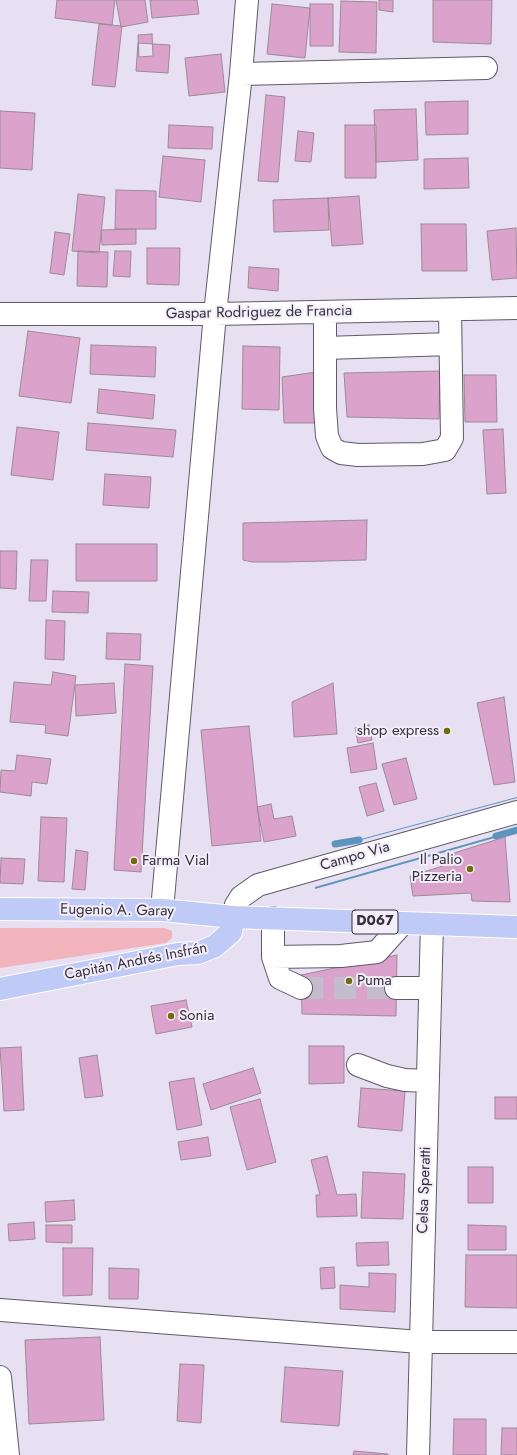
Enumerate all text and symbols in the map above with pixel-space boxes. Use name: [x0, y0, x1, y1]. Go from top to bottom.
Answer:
street label: Gaspar Rodriguez de Francia: [166, 302, 352, 324]
place label: shop express: [357, 722, 439, 740]
marker: shop express: [442, 726, 452, 736]
street label: Campo Via: [318, 839, 392, 875]
place label: Il Palio Pizzeria: [412, 851, 462, 886]
place label: Farma Vial: [142, 852, 209, 870]
marker: Farma Vial: [129, 856, 139, 866]
marker: Il Palio Pizzeria: [465, 864, 475, 874]
street label: Eugenio A. Garay: [60, 901, 174, 921]
road number: D067: [352, 910, 398, 934]
street label: Capitán Andrés Insfrán: [63, 939, 209, 985]
place label: Puma: [357, 972, 392, 990]
marker: Puma: [344, 976, 354, 986]
place label: Sonia: [179, 1007, 214, 1025]
marker: Sonia: [166, 1011, 176, 1021]
street label: Celsa Speratti: [414, 1146, 436, 1234]

